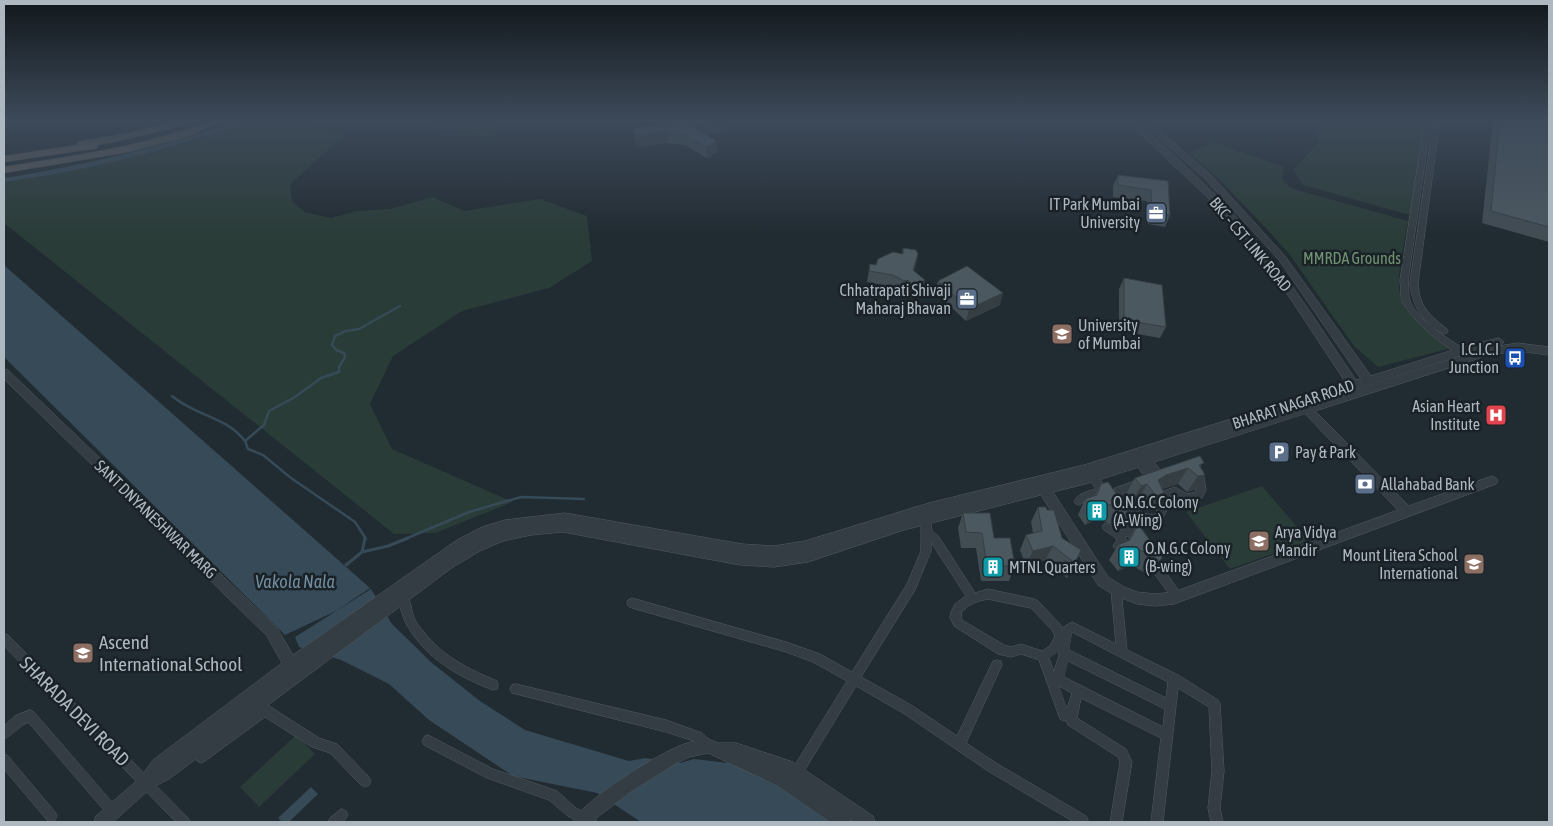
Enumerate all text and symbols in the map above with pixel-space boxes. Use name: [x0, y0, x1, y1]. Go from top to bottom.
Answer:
street label: BKC - CST LINK ROAD: [1206, 193, 1296, 295]
place label: IT Park Mumbai University: [1049, 195, 1140, 232]
office icon: IT Park Mumbai University: [1144, 201, 1168, 225]
park label: MMRDA Grounds: [1303, 249, 1401, 267]
place label: Chhatrapati Shivaji Maharaj Bhavan: [839, 281, 951, 318]
office icon: Chhatrapati Shivaji Maharaj Bhavan: [955, 287, 979, 311]
place label: University of Mumbai: [1078, 316, 1141, 352]
school or university icon: University of Mumbai: [1050, 322, 1074, 346]
place label: I.C.I.C.I Junction: [1449, 340, 1499, 376]
bus stop icon: I.C.I.C.I Junction: [1503, 346, 1527, 370]
street label: BHARAT NAGAR ROAD: [1230, 376, 1356, 432]
place label: Asian Heart Institute: [1412, 397, 1480, 433]
hospital icon: Asian Heart Institute: [1484, 403, 1508, 427]
parking icon: Pay & Park: [1267, 440, 1291, 464]
place label: Pay & Park: [1295, 443, 1356, 462]
street label: SANT DNYANESHWAR MARG: [91, 456, 221, 582]
bank icon: Allahabad Bank: [1353, 472, 1377, 496]
place label: Allahabad Bank: [1381, 475, 1475, 493]
place label: O.N.G.C Colony (A-Wing): [1113, 493, 1199, 530]
building icon: O.N.G.C Colony (A-Wing): [1085, 499, 1109, 523]
place label: Arya Vidya Mandir: [1275, 523, 1337, 559]
school or university icon: Arya Vidya Mandir: [1247, 529, 1271, 553]
place label: O.N.G.C Colony (B-wing): [1145, 539, 1231, 576]
building icon: O.N.G.C Colony (B-wing): [1117, 545, 1141, 569]
place label: Mount Litera School International: [1342, 546, 1459, 582]
school or university icon: Mount Litera School International: [1462, 552, 1486, 576]
building icon: MTNL Quarters: [981, 555, 1005, 579]
place label: MTNL Quarters: [1009, 558, 1096, 576]
water label: Vakola Nala: [255, 571, 336, 592]
place label: Ascend International School: [99, 631, 242, 675]
school or university icon: Ascend International School: [71, 641, 95, 665]
street label: SHARADA DEVI ROAD: [16, 652, 134, 770]

